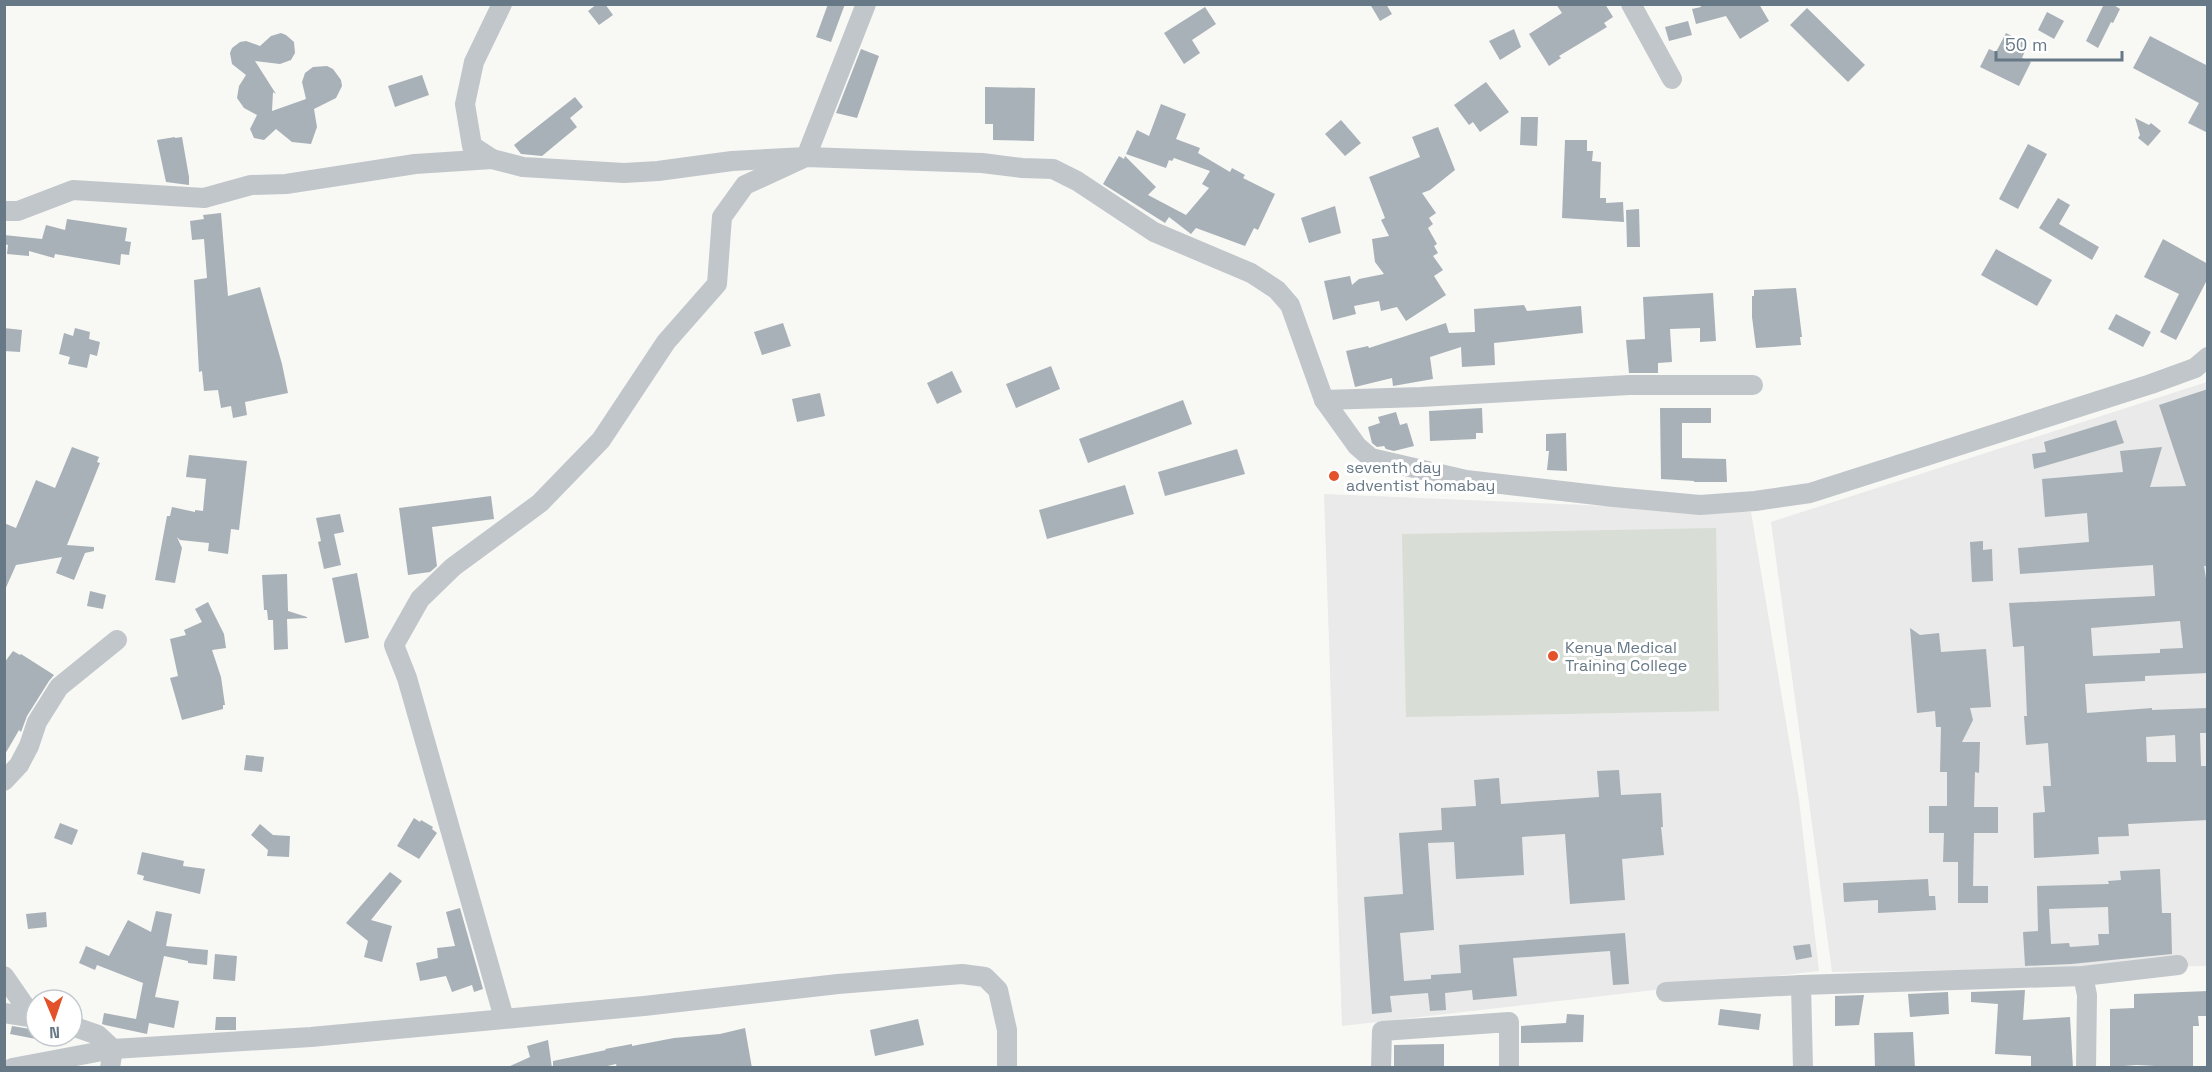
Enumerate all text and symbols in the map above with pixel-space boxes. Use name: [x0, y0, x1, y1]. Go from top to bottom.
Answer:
scale bar: [1996, 24, 2122, 62]
text: 50 m: [2005, 33, 2047, 56]
place label: seventh day adventist homabay: [1346, 457, 1495, 496]
marker: seventh day adventist homabay: [1327, 469, 1341, 483]
place label: Kenya Medical Training College: [1565, 637, 1687, 676]
marker: Kenya Medical Training College: [1546, 649, 1560, 663]
north arrow: [24, 988, 84, 1048]
text: N: [49, 1022, 60, 1043]

